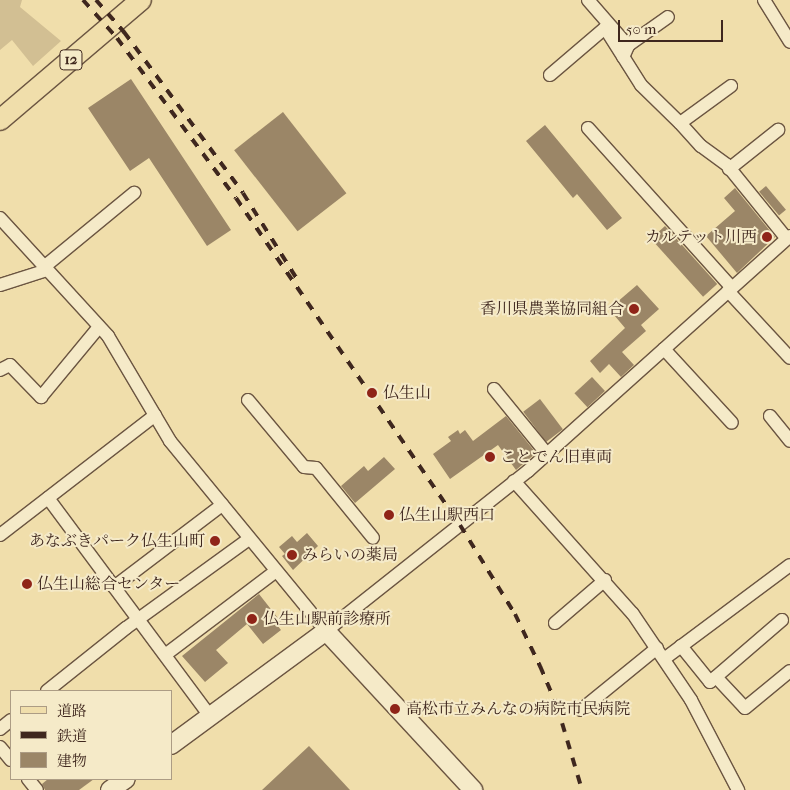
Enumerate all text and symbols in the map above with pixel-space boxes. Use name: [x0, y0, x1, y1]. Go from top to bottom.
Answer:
scale bar: [620, 10, 725, 42]
text: 50 m: [626, 20, 656, 38]
road number: 12: [58, 48, 84, 72]
place label: カルテット川西: [645, 227, 757, 247]
marker: カルテット川西: [761, 231, 773, 243]
place label: 香川県農業協同組合: [480, 299, 624, 319]
marker: 香川県農業協同組合: [628, 303, 640, 315]
place label: 仏生山: [383, 383, 431, 403]
marker: 仏生山: [365, 386, 379, 400]
place label: ことでん旧車両: [500, 447, 612, 467]
marker: ことでん旧車両: [484, 451, 496, 463]
place label: 仏生山駅西口: [399, 505, 495, 525]
marker: 仏生山駅西口: [383, 509, 395, 521]
place label: あなぶきパーク仏生山町: [29, 531, 205, 551]
marker: あなぶきパーク仏生山町: [209, 535, 221, 547]
place label: みらいの薬局: [302, 545, 398, 565]
marker: みらいの薬局: [286, 549, 298, 561]
place label: 仏生山総合センター: [37, 574, 181, 594]
marker: 仏生山総合センター: [21, 578, 33, 590]
place label: 仏生山駅前診療所: [263, 609, 391, 629]
marker: 仏生山駅前診療所: [245, 612, 259, 626]
legend: [10, 690, 172, 780]
place label: 高松市立みんなの病院市民病院: [406, 699, 630, 719]
text: 道路: [57, 702, 87, 720]
marker: 高松市立みんなの病院市民病院: [388, 702, 402, 716]
text: 鉄道: [57, 727, 87, 745]
text: 建物: [57, 752, 87, 770]

